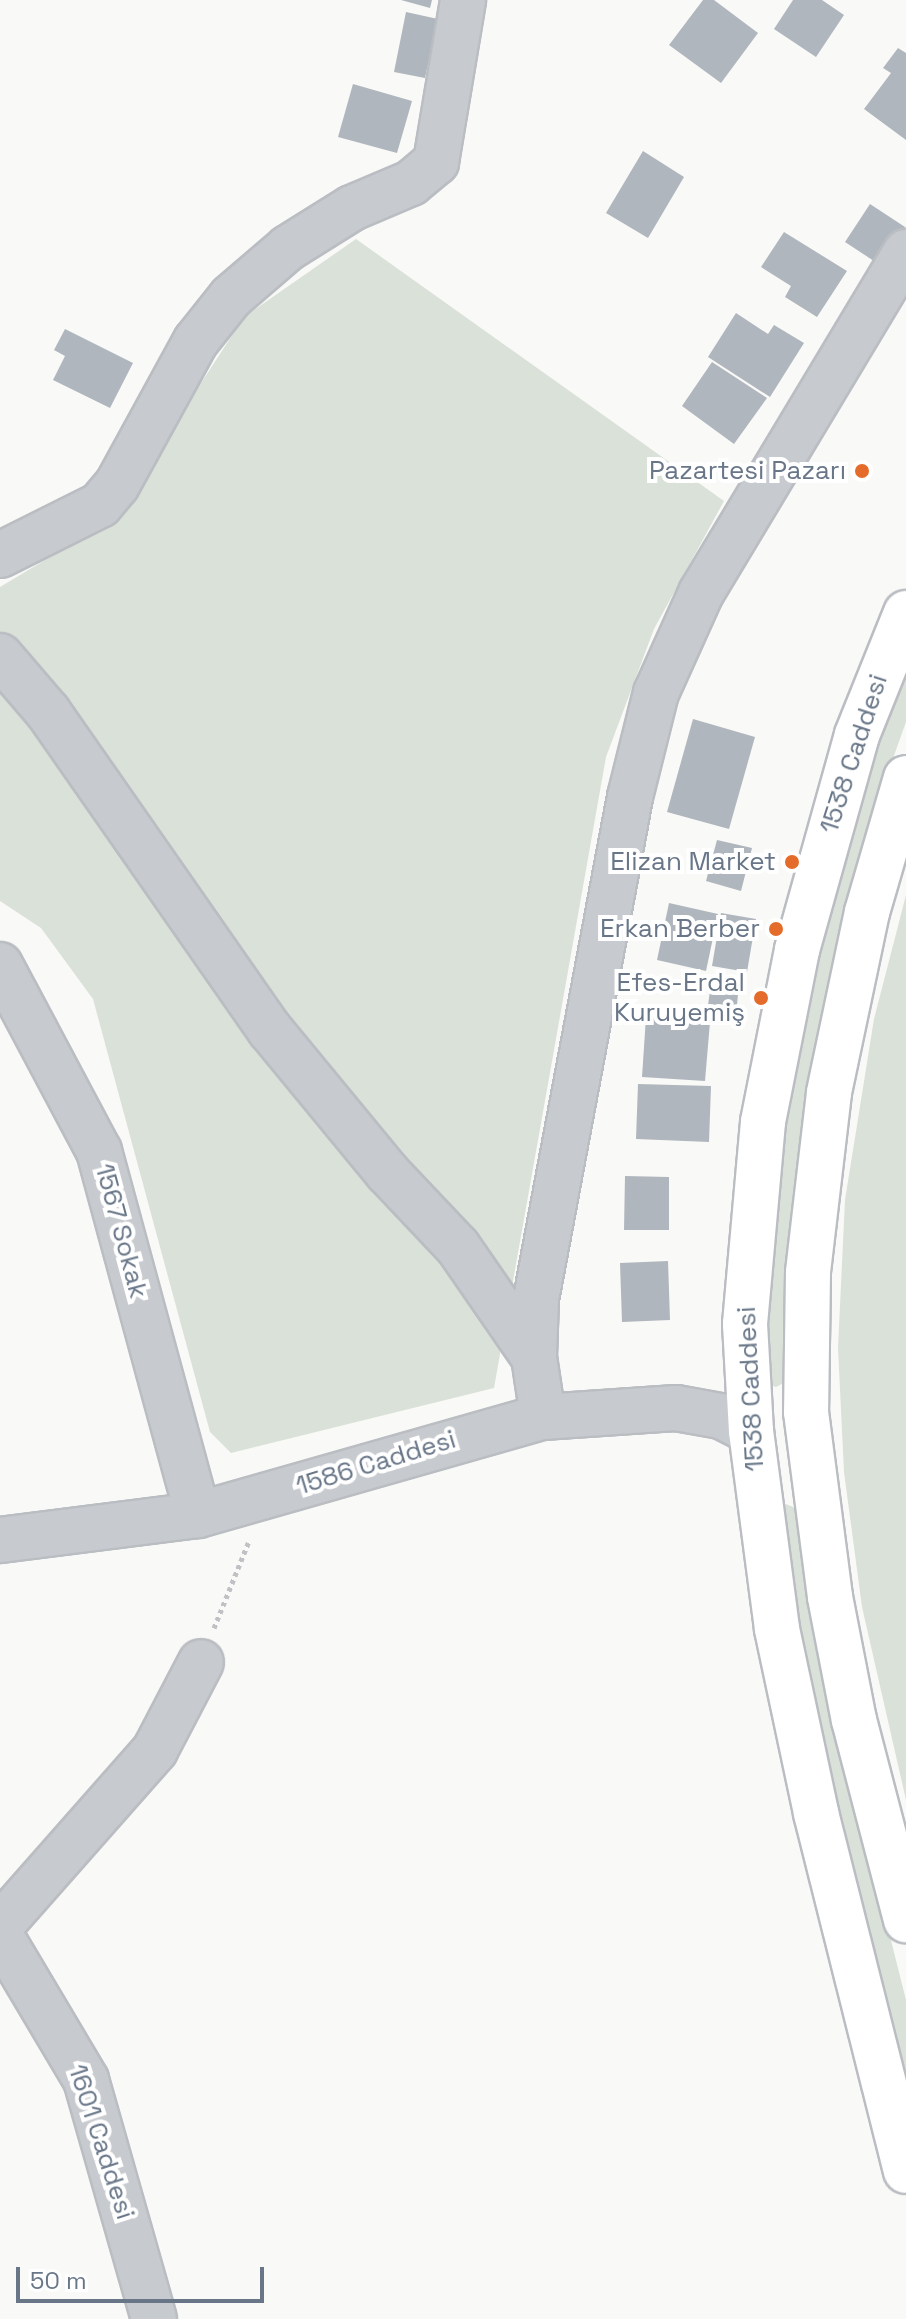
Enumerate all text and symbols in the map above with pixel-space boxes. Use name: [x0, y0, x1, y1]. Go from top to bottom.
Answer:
place label: Pazartesi Pazarı: [649, 455, 846, 487]
marker: Pazartesi Pazarı: [853, 462, 871, 480]
street label: 1538 Caddesi: [814, 671, 894, 837]
place label: Elizan Market: [610, 846, 776, 878]
marker: Elizan Market: [783, 853, 801, 871]
place label: Erkan Berber: [600, 913, 760, 945]
marker: Erkan Berber: [767, 920, 785, 938]
place label: Efes-Erdal Kuruyemiş: [614, 967, 745, 1028]
marker: Efes-Erdal Kuruyemiş: [752, 989, 770, 1007]
street label: 1567 Sokak: [88, 1160, 154, 1302]
street label: 1538 Caddesi: [731, 1306, 771, 1472]
street label: 1586 Caddesi: [292, 1424, 460, 1502]
street label: 1601 Caddesi: [61, 2061, 141, 2223]
scale bar: [20, 2251, 268, 2301]
text: 50 m: [30, 2265, 87, 2296]

